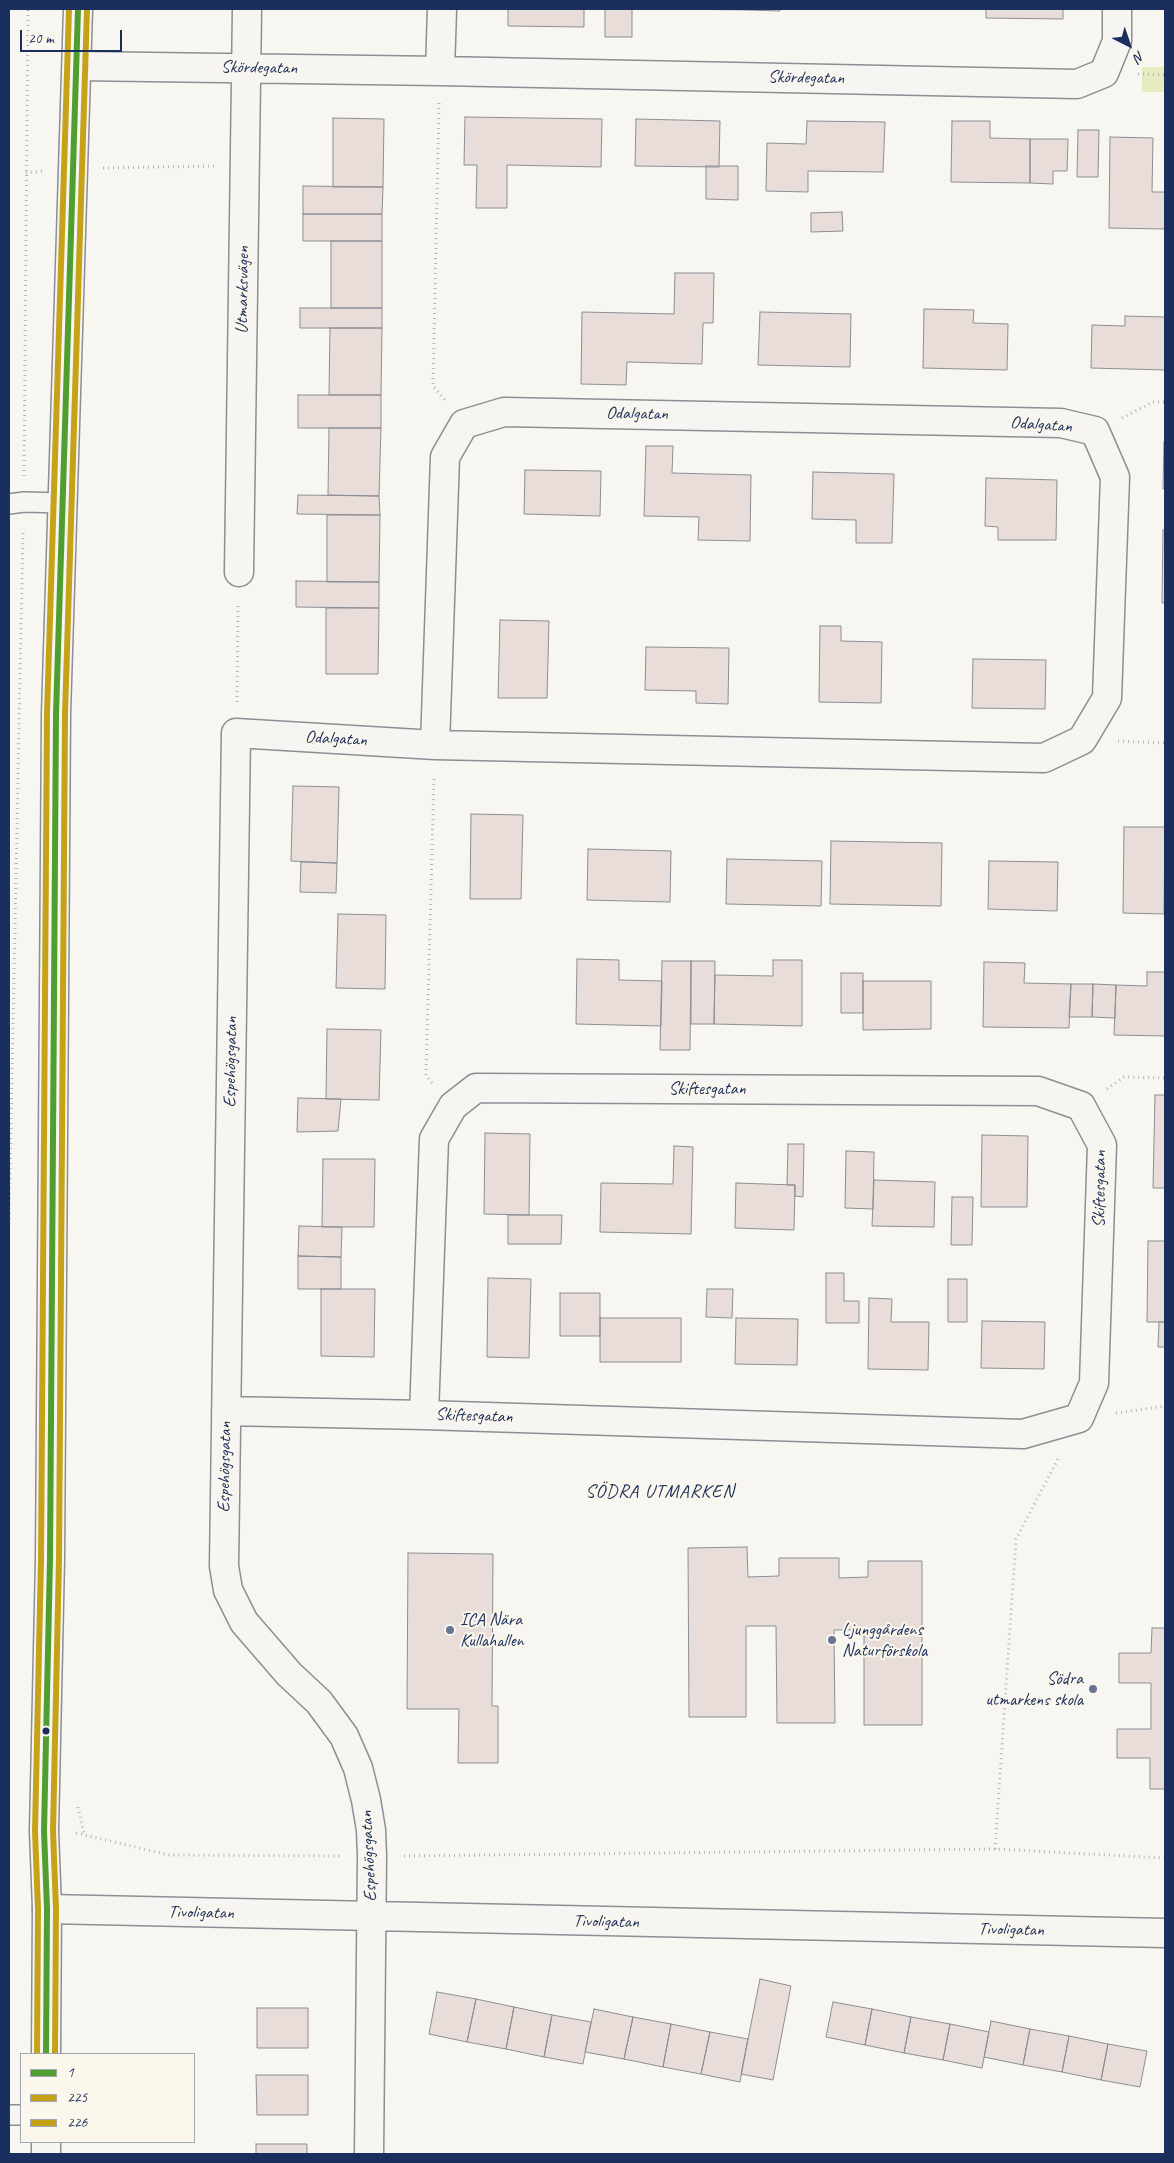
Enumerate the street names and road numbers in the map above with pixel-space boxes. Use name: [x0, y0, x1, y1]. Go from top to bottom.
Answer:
street label: Skördegatan: [221, 57, 297, 79]
street label: Skördegatan: [768, 67, 844, 89]
street label: Utmarksvägen: [231, 246, 255, 334]
street label: Odalgatan: [606, 403, 668, 425]
street label: Odalgatan: [1009, 412, 1073, 438]
street label: Odalgatan: [304, 727, 368, 751]
street label: Espehögsgatan: [219, 1016, 243, 1108]
street label: Skiftesgatan: [668, 1078, 746, 1100]
street label: Skiftesgatan: [1089, 1150, 1111, 1228]
street label: Skiftesgatan: [435, 1404, 513, 1428]
street label: Espehögsgatan: [213, 1421, 237, 1513]
street label: Espehögsgatan: [356, 1810, 382, 1902]
street label: Tivoligatan: [168, 1902, 234, 1924]
street label: Tivoligatan: [573, 1911, 639, 1933]
street label: Tivoligatan: [978, 1919, 1044, 1941]

